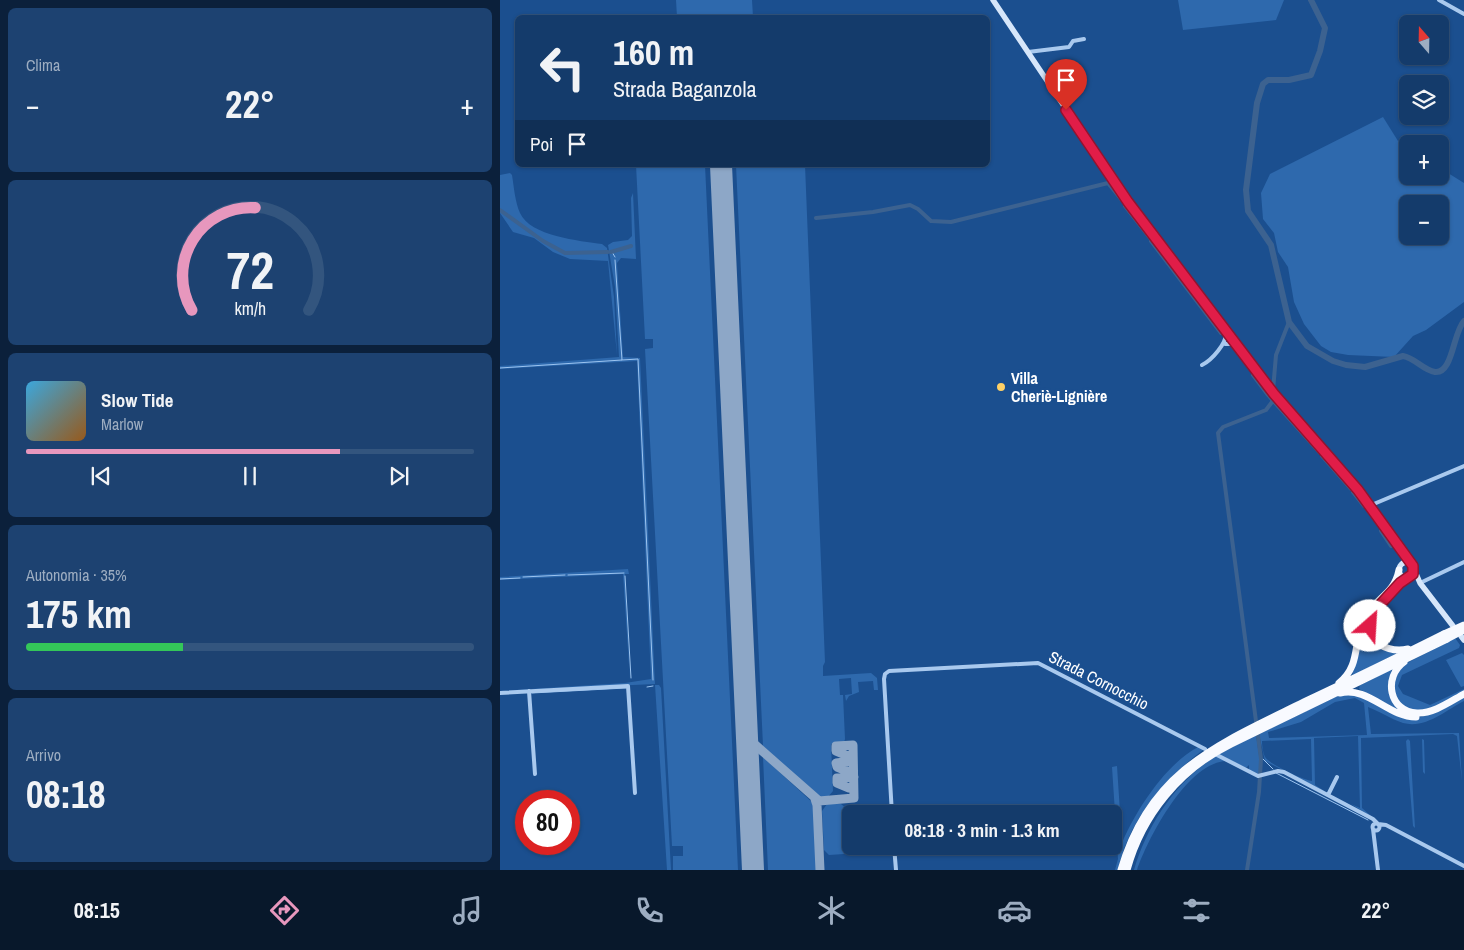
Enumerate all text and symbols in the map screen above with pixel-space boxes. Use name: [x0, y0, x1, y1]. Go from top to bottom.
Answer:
north arrow: [1399, 15, 1449, 65]
map controls: [1399, 15, 1449, 245]
text: 160 m: [613, 29, 694, 76]
icon: left: [530, 35, 595, 100]
text: Clima: [26, 54, 60, 76]
pin: [1045, 59, 1087, 110]
icon: arrive: [1052, 66, 1080, 94]
text: Strada Baganzola: [613, 74, 756, 104]
button: layers: [1399, 75, 1449, 125]
text: 22°: [225, 79, 275, 130]
text: −: [26, 86, 39, 124]
text: +: [461, 86, 474, 124]
icon: arrive: [563, 130, 591, 158]
text: Poi: [530, 131, 553, 157]
button: +: [1399, 135, 1449, 185]
button: −: [1399, 195, 1449, 245]
text: 72: [226, 235, 274, 305]
text: km/h: [234, 297, 266, 321]
place label: Villa Cheriè-Lignière: [1011, 367, 1107, 407]
marker: Villa Cheriè-Lignière: [995, 381, 1007, 393]
text: Slow Tide: [101, 387, 173, 413]
text: Marlow: [101, 413, 143, 435]
icon: previous: [87, 462, 115, 490]
icon: pause: [236, 462, 264, 490]
icon: next: [385, 462, 413, 490]
text: Autonomia · 35%: [26, 564, 127, 586]
text: 175 km: [26, 589, 132, 640]
position arrow: [1343, 599, 1395, 651]
street label: Strada Cornocchio: [1045, 645, 1153, 715]
text: Arrivo: [26, 744, 61, 766]
text: 08:18: [26, 769, 106, 820]
speed limit sign: 80: [515, 790, 580, 855]
text: 08:18 · 3 min · 1.3 km: [904, 817, 1060, 843]
icon: directions: [267, 893, 302, 928]
icon: music: [450, 893, 485, 928]
icon: phone: [632, 893, 667, 928]
icon: climate: [814, 893, 849, 928]
icon: car: [997, 893, 1032, 928]
icon: filters: [1179, 893, 1214, 928]
text: 08:15: [74, 895, 120, 925]
text: 22°: [1361, 895, 1390, 925]

